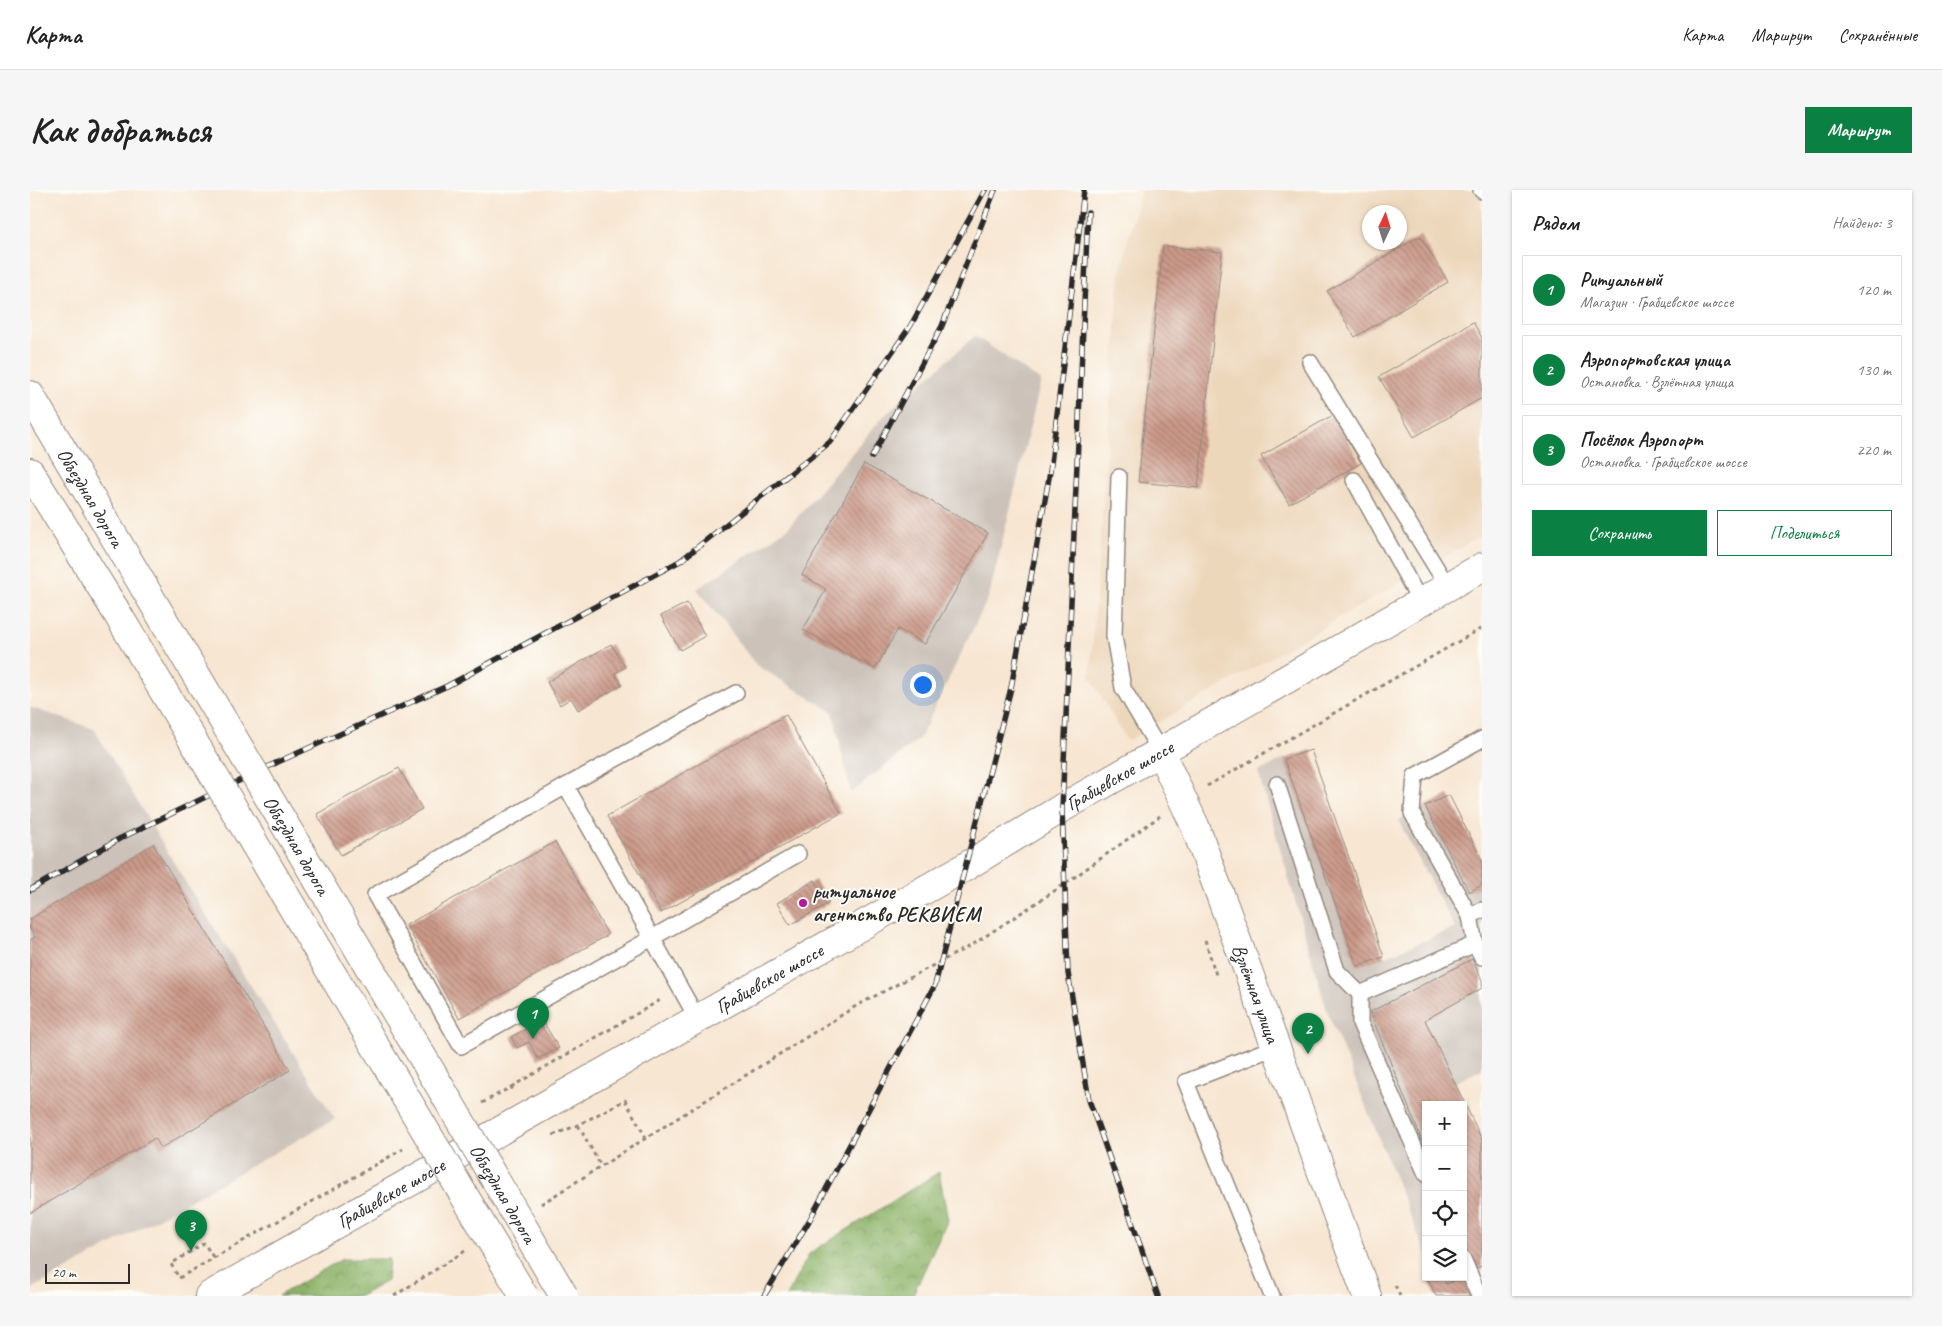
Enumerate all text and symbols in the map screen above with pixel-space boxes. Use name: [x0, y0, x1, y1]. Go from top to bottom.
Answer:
text: Карта: [25, 20, 82, 50]
text: Карта: [1682, 24, 1723, 46]
text: Маршрут: [1751, 24, 1811, 46]
text: Сохранённые: [1839, 24, 1917, 46]
button: Маршрут: [1805, 107, 1912, 153]
text: Как добраться: [30, 108, 211, 153]
north arrow: [1362, 205, 1407, 250]
text: Рядом: [1532, 210, 1579, 236]
text: Найдено: 3: [1832, 213, 1892, 233]
text: Ритуальный: [1580, 268, 1662, 292]
text: 1: [1545, 280, 1553, 300]
text: 120 m: [1857, 280, 1891, 300]
text: Магазин · Грабцевское шоссе: [1580, 292, 1733, 312]
text: Аэропортовская улица: [1580, 348, 1730, 372]
text: 2: [1545, 360, 1553, 380]
text: 130 m: [1857, 360, 1891, 380]
text: Остановка · Взлётная улица: [1580, 372, 1733, 392]
text: Посёлок Аэропорт: [1580, 428, 1702, 452]
text: 3: [1545, 440, 1553, 460]
text: 220 m: [1857, 440, 1891, 460]
street label: Объездная дорога: [51, 443, 130, 553]
text: Остановка · Грабцевское шоссе: [1580, 452, 1747, 472]
button: Сохранить: [1532, 510, 1707, 556]
button: Поделиться: [1717, 510, 1892, 556]
your location: [910, 672, 936, 698]
street label: Грабцевское шоссе: [1061, 734, 1179, 816]
street label: Объездная дорога: [257, 791, 336, 901]
place label: ритуальное агентство РЕКВИЕМ: [813, 879, 982, 927]
marker: ритуальное агентство РЕКВИЕМ: [797, 897, 809, 909]
street label: Грабцевское шоссе: [711, 937, 829, 1019]
street label: Взлётная улица: [1226, 941, 1286, 1048]
pin: 1: [517, 998, 549, 1039]
pin: 2: [1292, 1013, 1324, 1054]
map controls: [1422, 1101, 1467, 1281]
button: +: [1422, 1101, 1467, 1146]
street label: Объездная дорога: [464, 1140, 543, 1250]
button: −: [1422, 1146, 1467, 1191]
street label: Грабцевское шоссе: [333, 1152, 451, 1234]
button: locate: [1422, 1191, 1467, 1236]
pin: 3: [175, 1210, 207, 1251]
button: layers: [1422, 1236, 1467, 1281]
scale bar: [45, 1261, 130, 1284]
text: 20 m: [52, 1264, 76, 1281]

